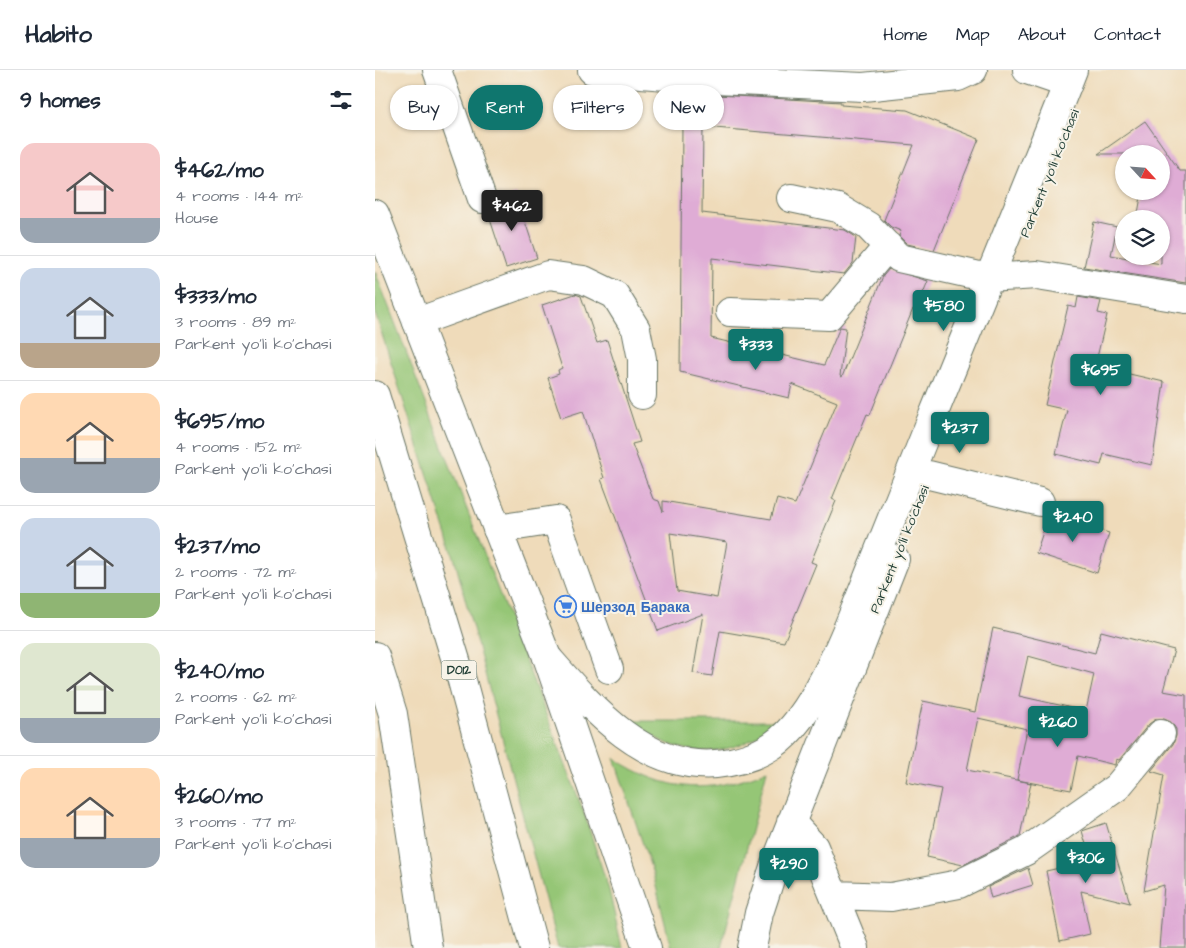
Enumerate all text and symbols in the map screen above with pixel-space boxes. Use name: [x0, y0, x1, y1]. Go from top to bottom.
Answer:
text: Habito: [25, 18, 92, 52]
text: Home: [883, 22, 928, 47]
text: Map: [956, 22, 990, 47]
text: About: [1018, 22, 1066, 47]
text: Contact: [1094, 22, 1161, 47]
chip: Buy: [390, 85, 458, 130]
chip: Rent: [468, 85, 543, 130]
chip: Filters: [553, 85, 643, 130]
chip: New: [653, 85, 724, 130]
text: 9 homes: [20, 86, 101, 115]
icon: filters: [327, 86, 355, 114]
street label: Parkent yo'li ko'chasi: [1015, 106, 1085, 241]
north arrow: [1115, 145, 1170, 200]
map controls: [1115, 145, 1170, 265]
text: $462/mo: [175, 156, 264, 185]
icon: home: [60, 163, 120, 223]
text: 4 rooms · 144 m²: [175, 185, 303, 207]
pin: $462: [482, 190, 542, 232]
text: $462: [493, 195, 531, 217]
text: House: [175, 207, 219, 229]
button: layers: [1115, 210, 1170, 265]
text: $333/mo: [175, 282, 256, 311]
icon: home: [60, 288, 120, 348]
pin: $580: [914, 290, 974, 332]
text: $580: [924, 295, 964, 317]
text: 3 rooms · 89 m²: [175, 311, 296, 333]
pin: $333: [726, 328, 786, 371]
text: Parkent yo'li ko'chasi: [175, 333, 331, 355]
text: $333: [739, 334, 773, 356]
pin: $695: [1071, 354, 1131, 396]
text: $695: [1081, 359, 1121, 381]
text: $695/mo: [175, 407, 264, 436]
pin: $237: [930, 412, 990, 454]
icon: home: [60, 413, 120, 473]
text: $237: [942, 417, 978, 439]
text: 4 rooms · 152 m²: [175, 436, 302, 458]
text: Parkent yo'li ko'chasi: [175, 458, 331, 480]
street label: Parkent yo'li ko'chasi: [865, 482, 935, 617]
pin: $240: [1043, 500, 1103, 543]
text: $240: [1053, 506, 1093, 528]
text: $237/mo: [175, 532, 260, 561]
icon: home: [60, 538, 120, 598]
text: 2 rooms · 72 m²: [175, 561, 297, 583]
text: Parkent yo'li ko'chasi: [175, 583, 331, 605]
supermarket icon: Шерзод Барака: [553, 595, 577, 619]
place label: Шерзод Барака: [581, 598, 690, 618]
text: $240/mo: [175, 657, 264, 686]
road number: D012: [441, 660, 477, 680]
icon: home: [60, 663, 120, 723]
text: 2 rooms · 62 m²: [175, 686, 297, 708]
pin: $260: [1028, 706, 1088, 748]
text: Parkent yo'li ko'chasi: [175, 708, 331, 730]
text: $260: [1039, 711, 1077, 733]
text: $260/mo: [175, 782, 263, 811]
icon: home: [60, 788, 120, 848]
text: 3 rooms · 77 m²: [175, 811, 296, 833]
text: Parkent yo'li ko'chasi: [175, 833, 331, 855]
pin: $306: [1056, 842, 1116, 884]
text: $306: [1067, 847, 1105, 869]
pin: $290: [759, 848, 819, 890]
text: $290: [770, 853, 808, 875]

